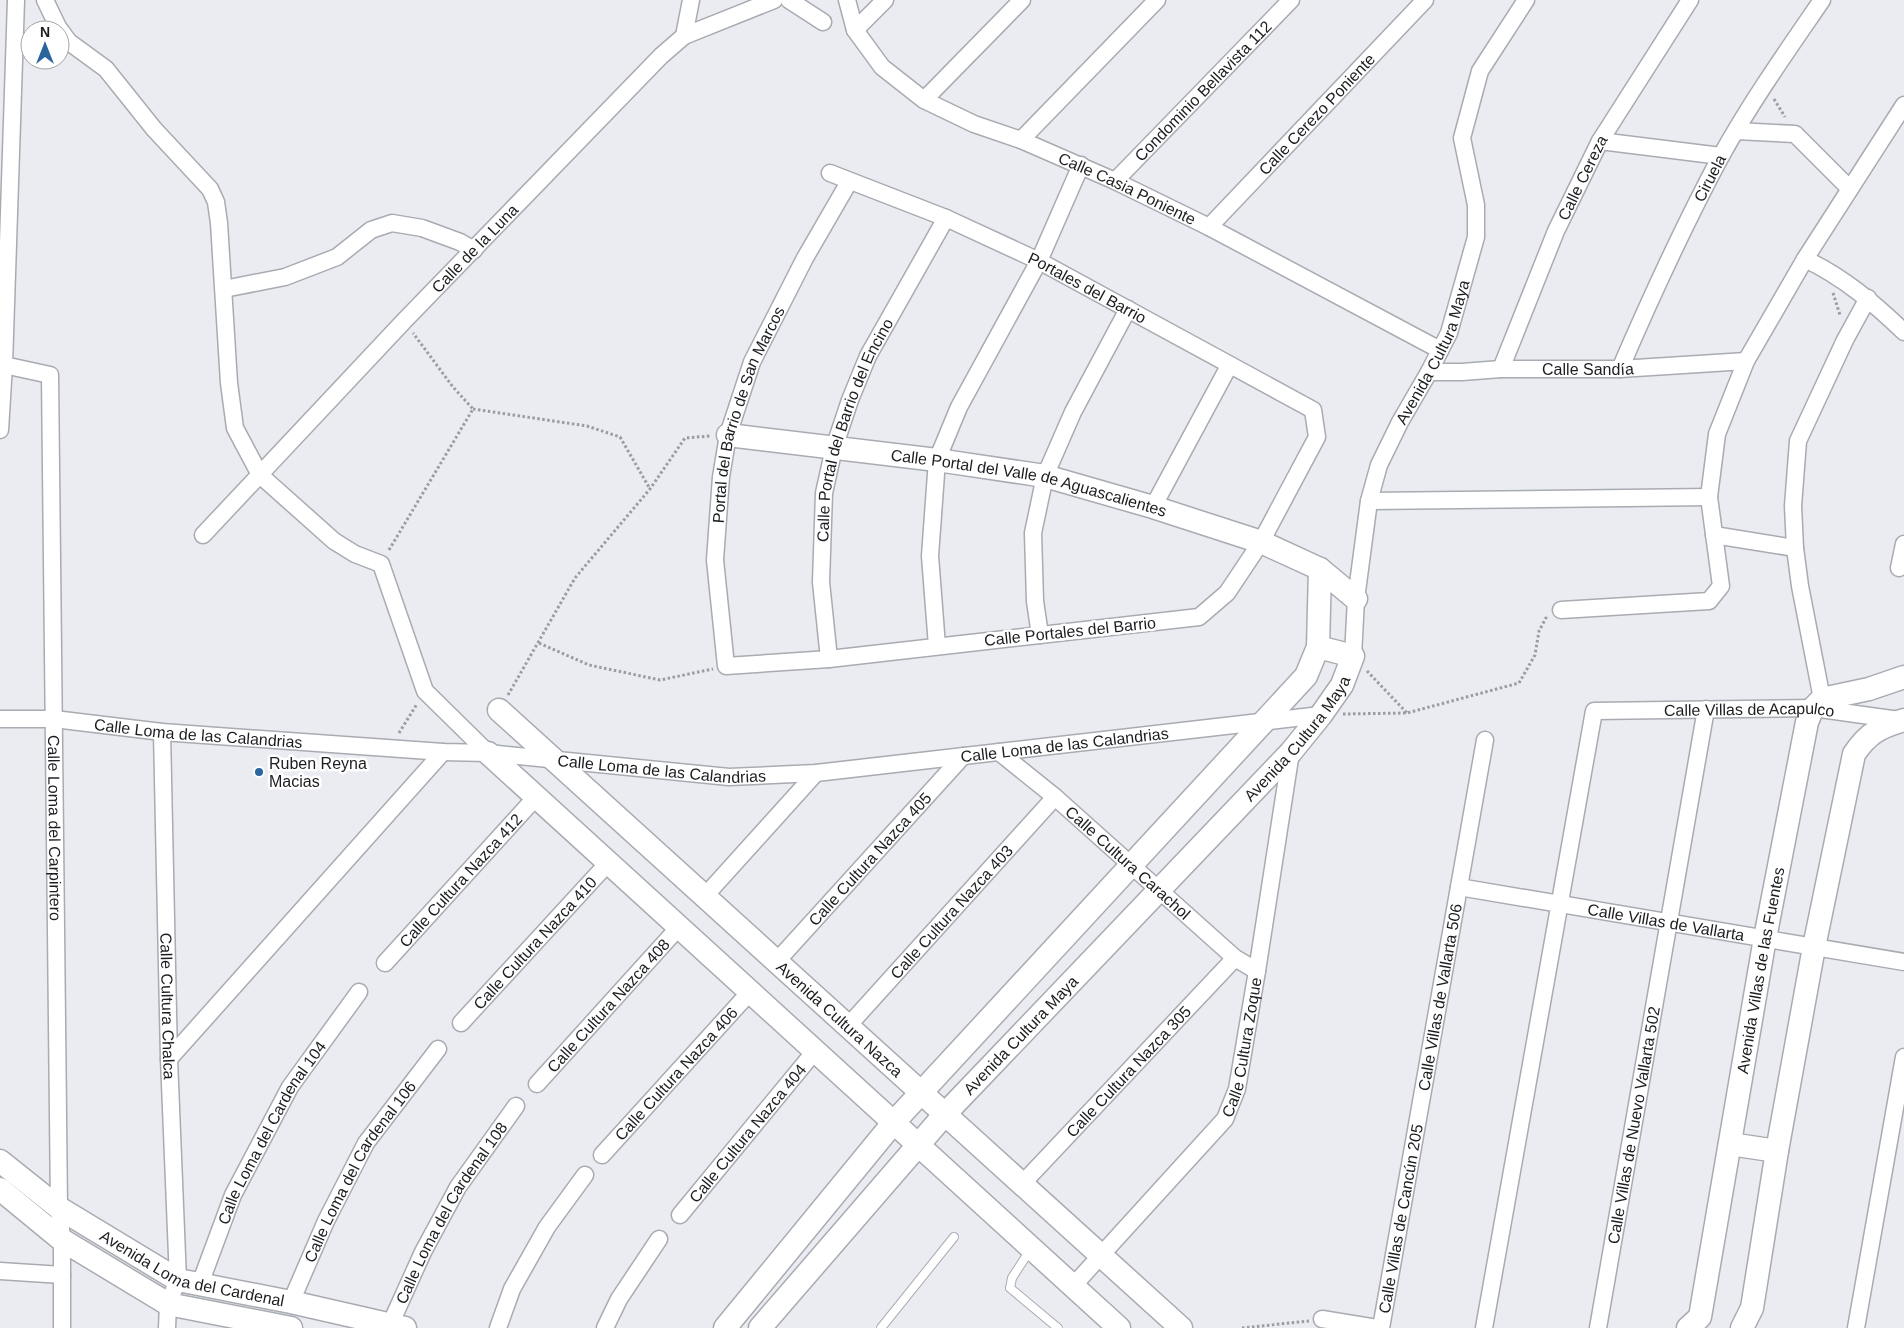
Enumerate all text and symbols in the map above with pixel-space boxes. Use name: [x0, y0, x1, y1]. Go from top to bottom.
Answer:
street label: Condominio Bellavista 112: [1131, 17, 1275, 164]
north arrow: [20, 20, 70, 70]
text: N: [40, 24, 50, 40]
street label: Calle Cerezo Poniente: [1256, 50, 1378, 178]
street label: Calle Cereza: [1555, 132, 1611, 223]
street label: Calle Casia Poniente: [1056, 149, 1198, 228]
street label: Ciruela: [1691, 152, 1729, 205]
street label: Calle de la Luna: [429, 201, 521, 296]
street label: Portales del Barrio: [1025, 249, 1149, 327]
street label: Avenida Cultura Maya: [1393, 278, 1473, 427]
street label: Portal del Barrio de San Marcos: [710, 304, 788, 524]
street label: Calle Portal del Barrio del Encino: [814, 316, 896, 542]
street label: Calle Sandía: [1542, 360, 1634, 378]
street label: Calle Portal del Valle de Aguascalientes: [890, 447, 1169, 520]
street label: Calle Portales del Barrio: [983, 614, 1157, 649]
street label: Avenida Cultura Maya: [1241, 674, 1354, 805]
street label: Calle Villas de Acapulco: [1664, 700, 1836, 720]
street label: Calle Loma de las Calandrias: [93, 716, 303, 751]
street label: Calle Loma de las Calandrias: [960, 725, 1170, 765]
street label: Calle Loma del Carpintero: [45, 735, 64, 921]
street label: Calle Loma de las Calandrias: [557, 752, 766, 786]
place label: Ruben Reyna Macias: [269, 755, 367, 790]
marker: Ruben Reyna Macias: [253, 766, 265, 778]
street label: Calle Cultura Nazca 405: [805, 789, 935, 929]
street label: Calle Cultura Carachol: [1062, 803, 1194, 923]
street label: Calle Cultura Nazca 412: [396, 810, 525, 950]
street label: Calle Cultura Nazca 403: [887, 842, 1016, 982]
street label: Avenida Villas de las Fuentes: [1734, 866, 1788, 1075]
street label: Calle Cultura Nazca 410: [470, 873, 600, 1013]
street label: Calle Villas de Vallarta: [1586, 901, 1746, 944]
street label: Calle Villas de Vallarta 506: [1415, 902, 1465, 1092]
street label: Calle Cultura Chalca: [157, 932, 178, 1080]
street label: Calle Cultura Nazca 408: [544, 936, 673, 1076]
street label: Avenida Cultura Nazca: [773, 958, 906, 1081]
street label: Avenida Cultura Maya: [960, 973, 1081, 1098]
street label: Calle Cultura Zoque: [1219, 976, 1265, 1120]
street label: Calle Cultura Nazca 305: [1063, 1002, 1194, 1141]
street label: Calle Cultura Nazca 406: [612, 1004, 741, 1144]
street label: Calle Villas de Nuevo Vallarta 502: [1605, 1005, 1663, 1245]
street label: Calle Loma del Cardenal 104: [215, 1038, 329, 1227]
street label: Calle Cultura Nazca 404: [686, 1061, 810, 1206]
street label: Calle Loma del Cardenal 106: [301, 1078, 419, 1265]
street label: Calle Loma del Cardenal 108: [393, 1119, 511, 1307]
street label: Calle Villas de Cancún 205: [1376, 1123, 1426, 1315]
street label: Avenida Loma del Cardenal: [97, 1227, 286, 1310]

